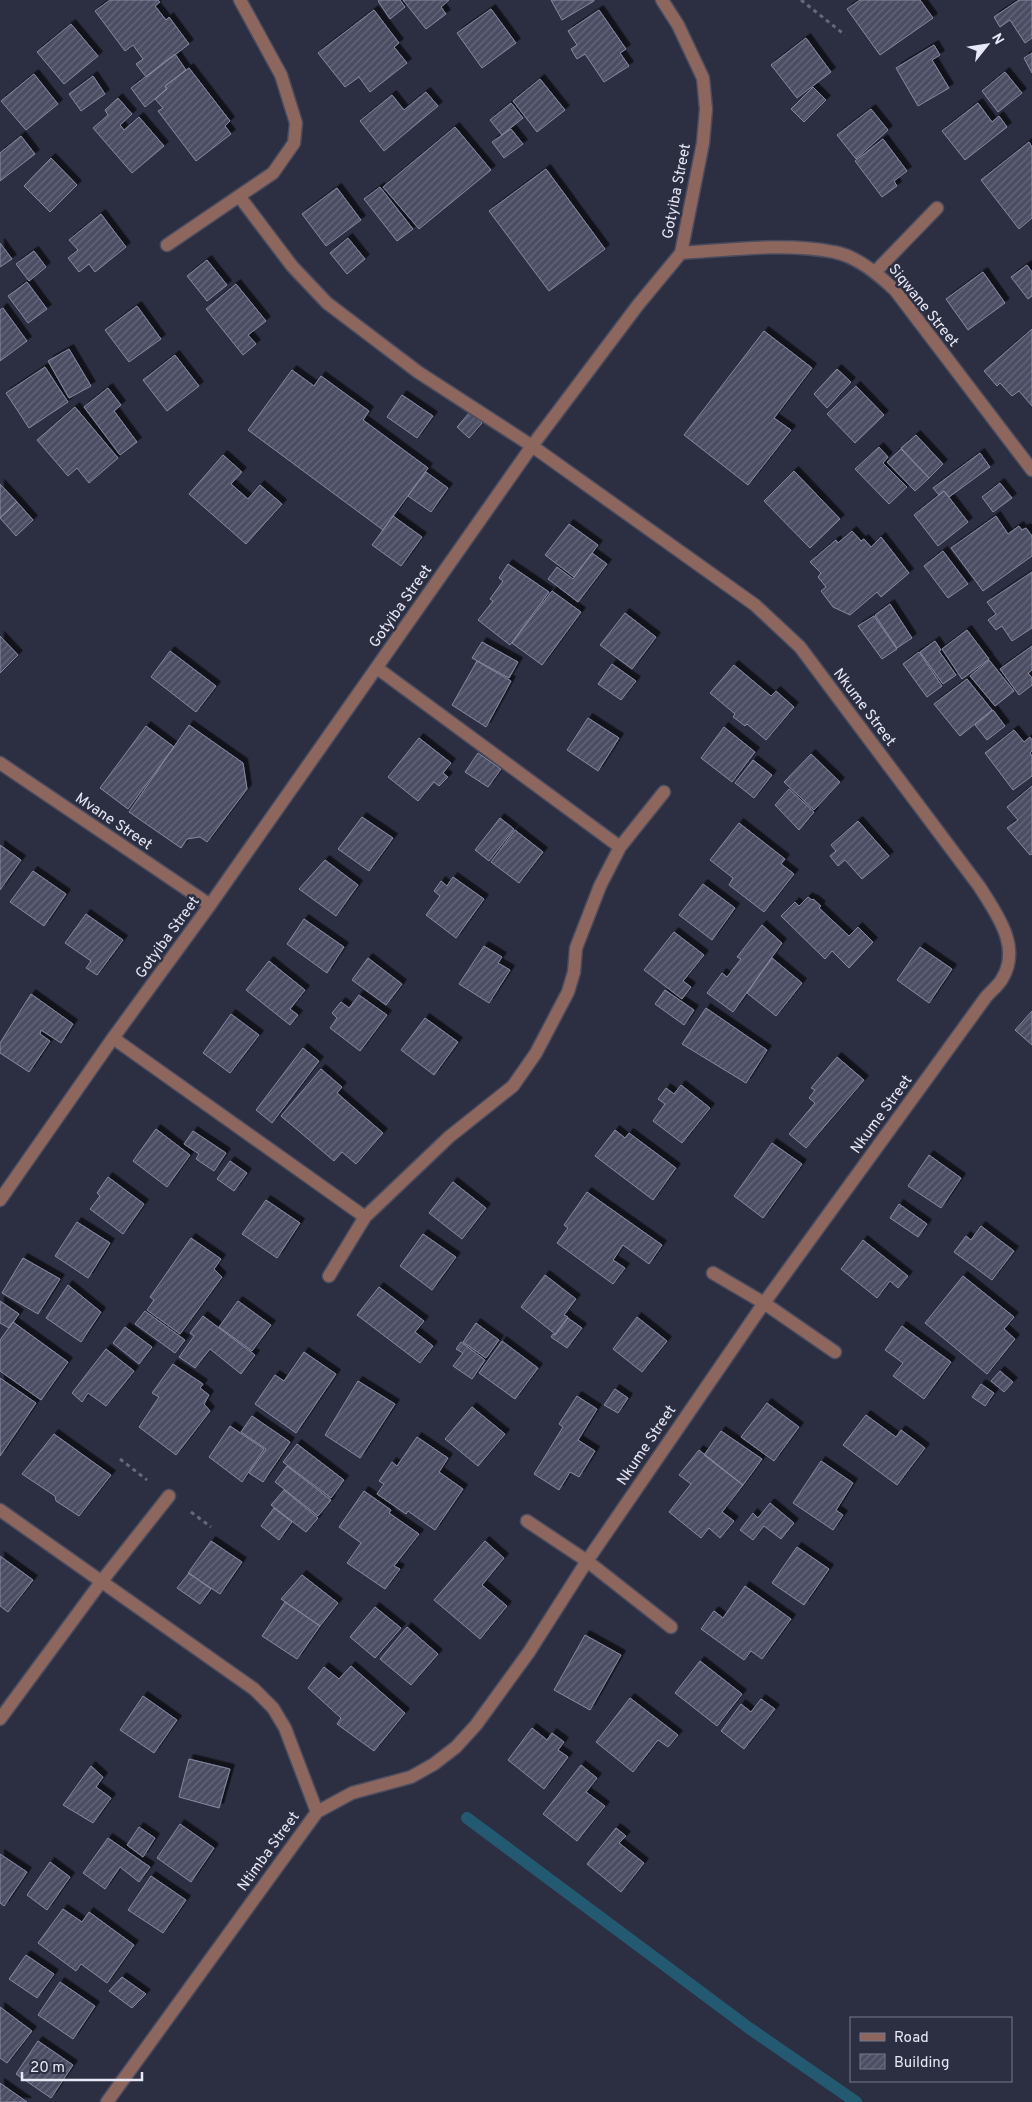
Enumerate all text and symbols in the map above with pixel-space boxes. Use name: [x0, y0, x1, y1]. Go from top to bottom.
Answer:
north arrow: [962, 20, 1012, 70]
text: N: [987, 31, 1007, 48]
street label: Gotyiba Street: [659, 142, 696, 241]
street label: Siqwane Street: [884, 261, 962, 351]
street label: Gotyiba Street: [366, 562, 437, 652]
street label: Nkume Street: [828, 665, 899, 751]
street label: Mvane Street: [71, 789, 155, 855]
street label: Gotyiba Street: [132, 893, 204, 983]
street label: Nkume Street: [847, 1072, 917, 1158]
street label: Nkume Street: [613, 1402, 681, 1490]
street label: Ntimba Street: [234, 1808, 304, 1895]
legend: [850, 2017, 1012, 2082]
text: Road: [894, 2029, 929, 2048]
scale bar: [22, 2050, 142, 2082]
text: Building: [894, 2054, 949, 2073]
text: 20 m: [30, 2059, 65, 2078]

